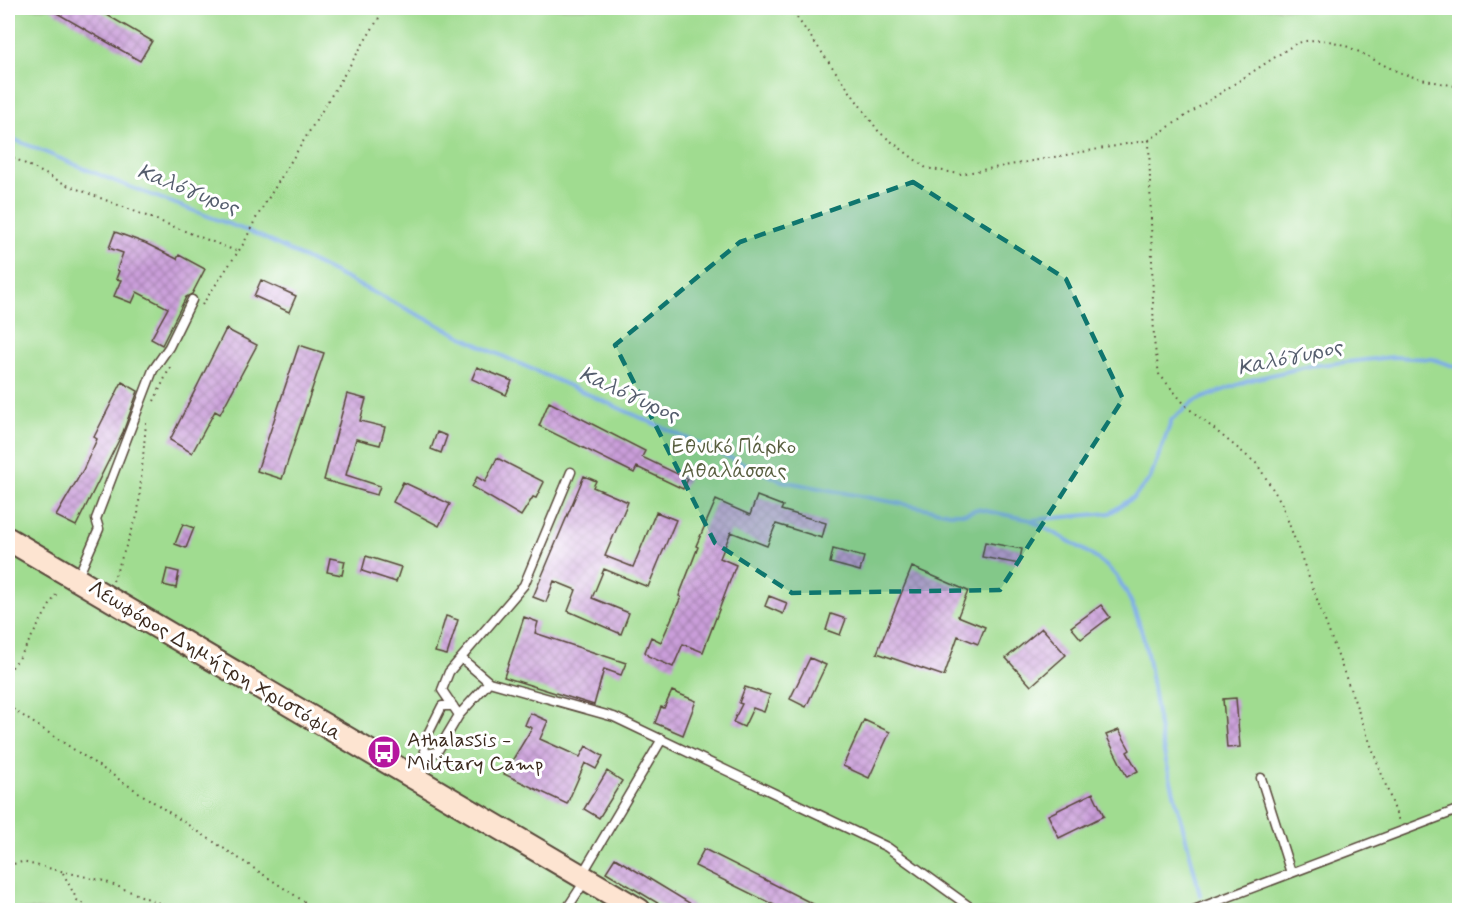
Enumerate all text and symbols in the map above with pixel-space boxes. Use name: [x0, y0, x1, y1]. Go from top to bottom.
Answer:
water label: Καλόγυρος: [133, 158, 244, 223]
water label: Καλόγυρος: [1235, 333, 1346, 383]
water label: Καλόγυρος: [575, 361, 685, 430]
park label: Εθνικό Πάρκο Αθαλάσσας: [672, 433, 796, 485]
street label: Λεωφόρος Δημήτρη Χριστόφια: [83, 574, 347, 748]
place label: Athalassis - Military Camp: [407, 726, 543, 778]
bus stop icon: Athalassis - Military Camp: [366, 734, 402, 770]

